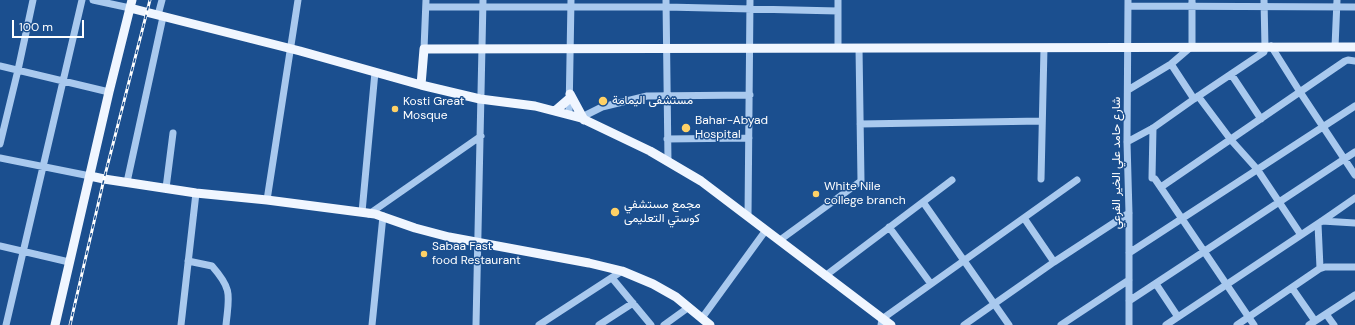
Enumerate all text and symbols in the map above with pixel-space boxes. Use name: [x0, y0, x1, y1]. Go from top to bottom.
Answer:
scale bar: [14, 12, 86, 38]
text: 100 m: [19, 19, 53, 35]
place label: مستشفى اليمامة: [612, 94, 693, 108]
place label: Kosti Great Mosque: [403, 95, 464, 123]
marker: مستشفى اليمامة: [597, 95, 609, 107]
street label: شارع حامد علي الخير الفرعي: [1110, 97, 1124, 229]
marker: Kosti Great Mosque: [390, 104, 400, 114]
place label: Bahar-Abyad Hospital: [695, 114, 768, 142]
marker: Bahar-Abyad Hospital: [680, 122, 692, 134]
place label: White Nile college branch: [824, 180, 906, 208]
marker: White Nile college branch: [811, 189, 821, 199]
place label: مجمع مستشفي كوستي التعليمى: [624, 198, 701, 226]
marker: مجمع مستشفي كوستي التعليمى: [609, 206, 621, 218]
place label: Sabaa Fast food Restaurant: [432, 240, 521, 268]
marker: Sabaa Fast food Restaurant: [419, 249, 429, 259]

